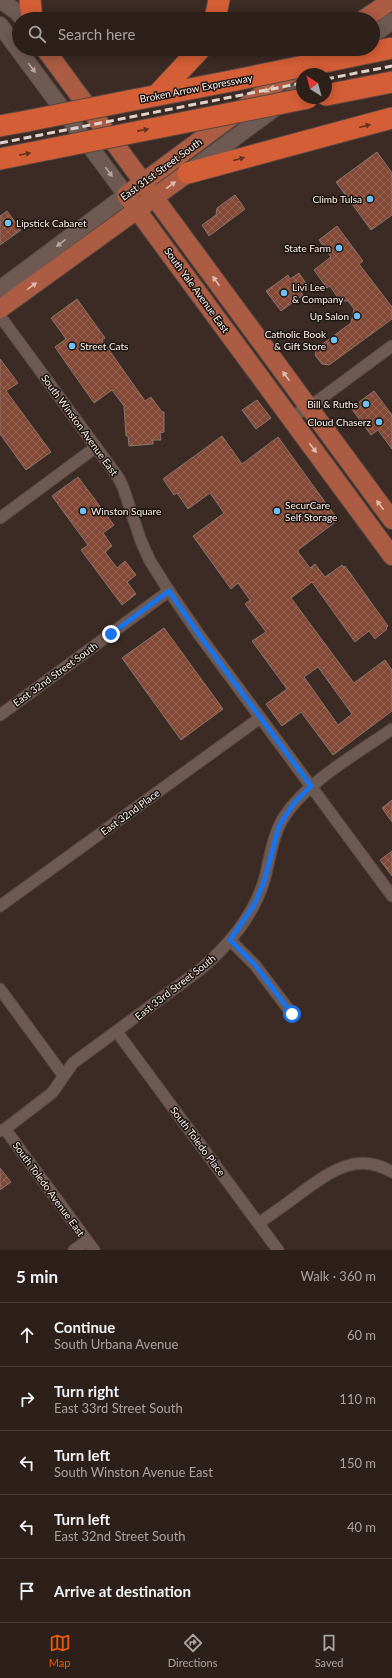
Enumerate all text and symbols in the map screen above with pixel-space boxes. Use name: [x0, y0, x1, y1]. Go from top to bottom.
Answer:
search box: [12, 12, 380, 56]
icon: search: [26, 23, 48, 45]
text: Search here: [58, 25, 135, 43]
one-way arrow: [27, 62, 36, 73]
north arrow: [296, 68, 332, 104]
street label: Broken Arrow Expressway: [139, 71, 254, 105]
one-way arrow: [264, 85, 275, 93]
one-way arrow: [359, 123, 371, 129]
one-way arrow: [137, 127, 150, 133]
street label: East 31st Street South: [118, 135, 204, 203]
one-way arrow: [19, 150, 31, 156]
one-way arrow: [233, 156, 245, 162]
one-way arrow: [105, 167, 113, 177]
one-way arrow: [166, 181, 176, 189]
place label: Climb Tulsa: [312, 193, 362, 205]
marker: Climb Tulsa: [365, 194, 375, 204]
place label: Lipstick Cabaret: [16, 217, 87, 229]
marker: Lipstick Cabaret: [3, 218, 13, 228]
one-way arrow: [56, 239, 67, 248]
place label: State Farm: [284, 242, 331, 254]
marker: State Farm: [334, 243, 344, 253]
street label: South Yale Avenue East: [162, 245, 232, 335]
one-way arrow: [212, 276, 221, 287]
place label: Livi Lee & Company: [292, 281, 344, 305]
one-way arrow: [26, 282, 37, 290]
marker: Livi Lee & Company: [279, 288, 289, 298]
place label: Up Salon: [310, 310, 349, 322]
marker: Up Salon: [352, 311, 362, 321]
place label: Catholic Book & Gift Store: [265, 328, 327, 352]
marker: Catholic Book & Gift Store: [329, 335, 339, 345]
place label: Street Cats: [80, 340, 128, 352]
marker: Street Cats: [67, 341, 77, 351]
one-way arrow: [282, 371, 290, 382]
street label: South Winston Avenue East: [39, 372, 121, 478]
place label: Bill & Ruths: [307, 398, 358, 410]
marker: Bill & Ruths: [361, 399, 371, 409]
place label: Cloud Chaserz: [308, 416, 371, 428]
marker: Cloud Chaserz: [374, 417, 384, 427]
one-way arrow: [309, 443, 317, 454]
place label: SecurCare Self Storage: [285, 499, 337, 523]
one-way arrow: [376, 499, 385, 510]
place label: Winston Square: [91, 505, 161, 517]
marker: Winston Square: [78, 506, 88, 516]
marker: SecurCare Self Storage: [272, 506, 282, 516]
route end: [102, 625, 120, 643]
street label: East 32nd Street South: [11, 639, 99, 709]
street label: East 32nd Place: [98, 787, 162, 837]
street label: East 33rd Street South: [132, 952, 218, 1022]
route start: [283, 1005, 301, 1023]
street label: South Toledo Place: [168, 1104, 228, 1178]
street label: South Toledo Avenue East: [11, 1139, 88, 1239]
text: 5 min: [16, 1266, 58, 1287]
text: Walk · 360 m: [300, 1268, 376, 1284]
text: Continue: [54, 1318, 115, 1336]
icon: ahead: [16, 1324, 38, 1346]
text: 60 m: [347, 1327, 376, 1343]
text: South Urbana Avenue: [54, 1336, 178, 1352]
text: Turn right: [54, 1382, 119, 1400]
icon: right: [16, 1388, 38, 1410]
text: 110 m: [339, 1391, 376, 1407]
text: East 33rd Street South: [54, 1400, 183, 1416]
text: Turn left: [54, 1446, 110, 1464]
icon: left: [16, 1452, 38, 1474]
text: 150 m: [339, 1455, 376, 1471]
text: South Winston Avenue East: [54, 1464, 213, 1480]
text: Turn left: [54, 1510, 110, 1528]
icon: left: [16, 1516, 38, 1538]
text: 40 m: [347, 1519, 376, 1535]
text: East 32nd Street South: [54, 1528, 186, 1544]
icon: arrive: [16, 1580, 38, 1602]
text: Arrive at destination: [54, 1582, 191, 1600]
tab: Map: [49, 1632, 71, 1669]
tab: Directions: [168, 1632, 217, 1669]
tab: Saved: [315, 1632, 343, 1669]

